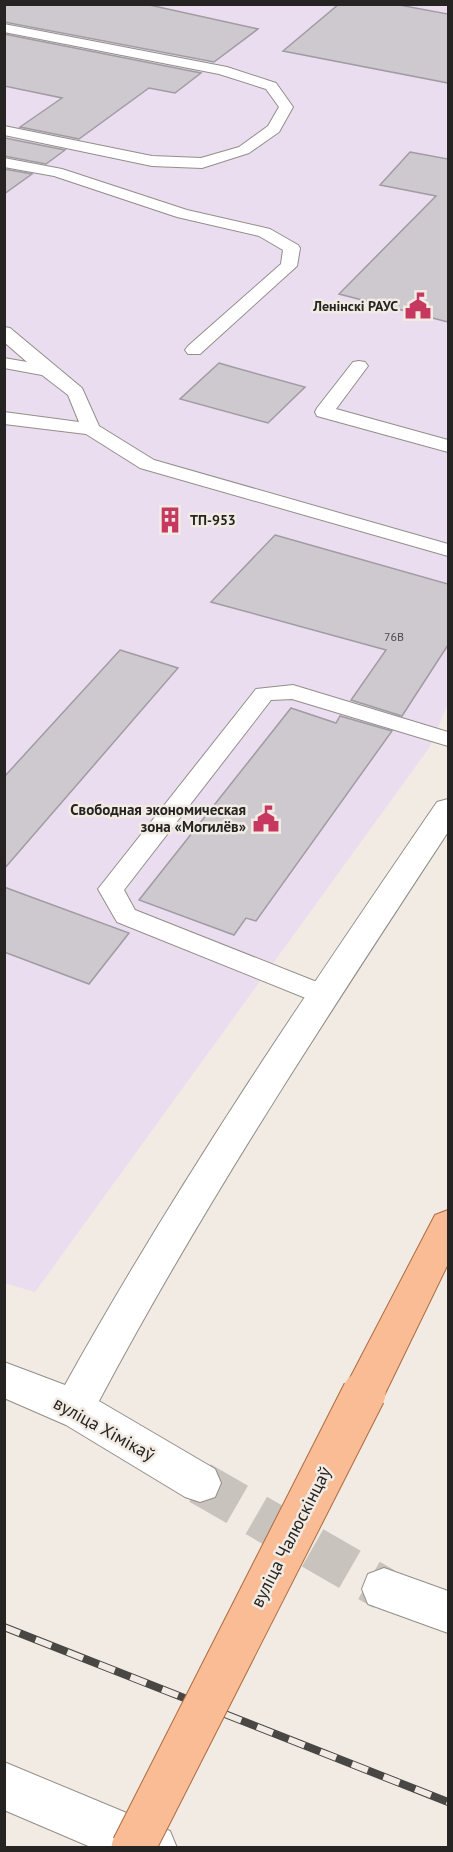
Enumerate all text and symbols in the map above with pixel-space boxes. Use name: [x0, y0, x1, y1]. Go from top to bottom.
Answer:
public building icon: Ленінскі РАУС: [403, 291, 433, 321]
place label: Ленінскі РАУС: [312, 297, 398, 315]
building icon: ТП-953: [155, 505, 185, 535]
place label: ТП-953: [190, 511, 236, 529]
house number: 76В: [384, 629, 404, 644]
place label: Свободная экономическая зона «Могилёв»: [70, 800, 246, 836]
public building icon: Свободная экономическая зона «Могилёв»: [251, 804, 281, 834]
street label: вуліца Хімікаў: [50, 1391, 160, 1466]
street label: вуліца Чалюскінцаў: [245, 1462, 336, 1611]

